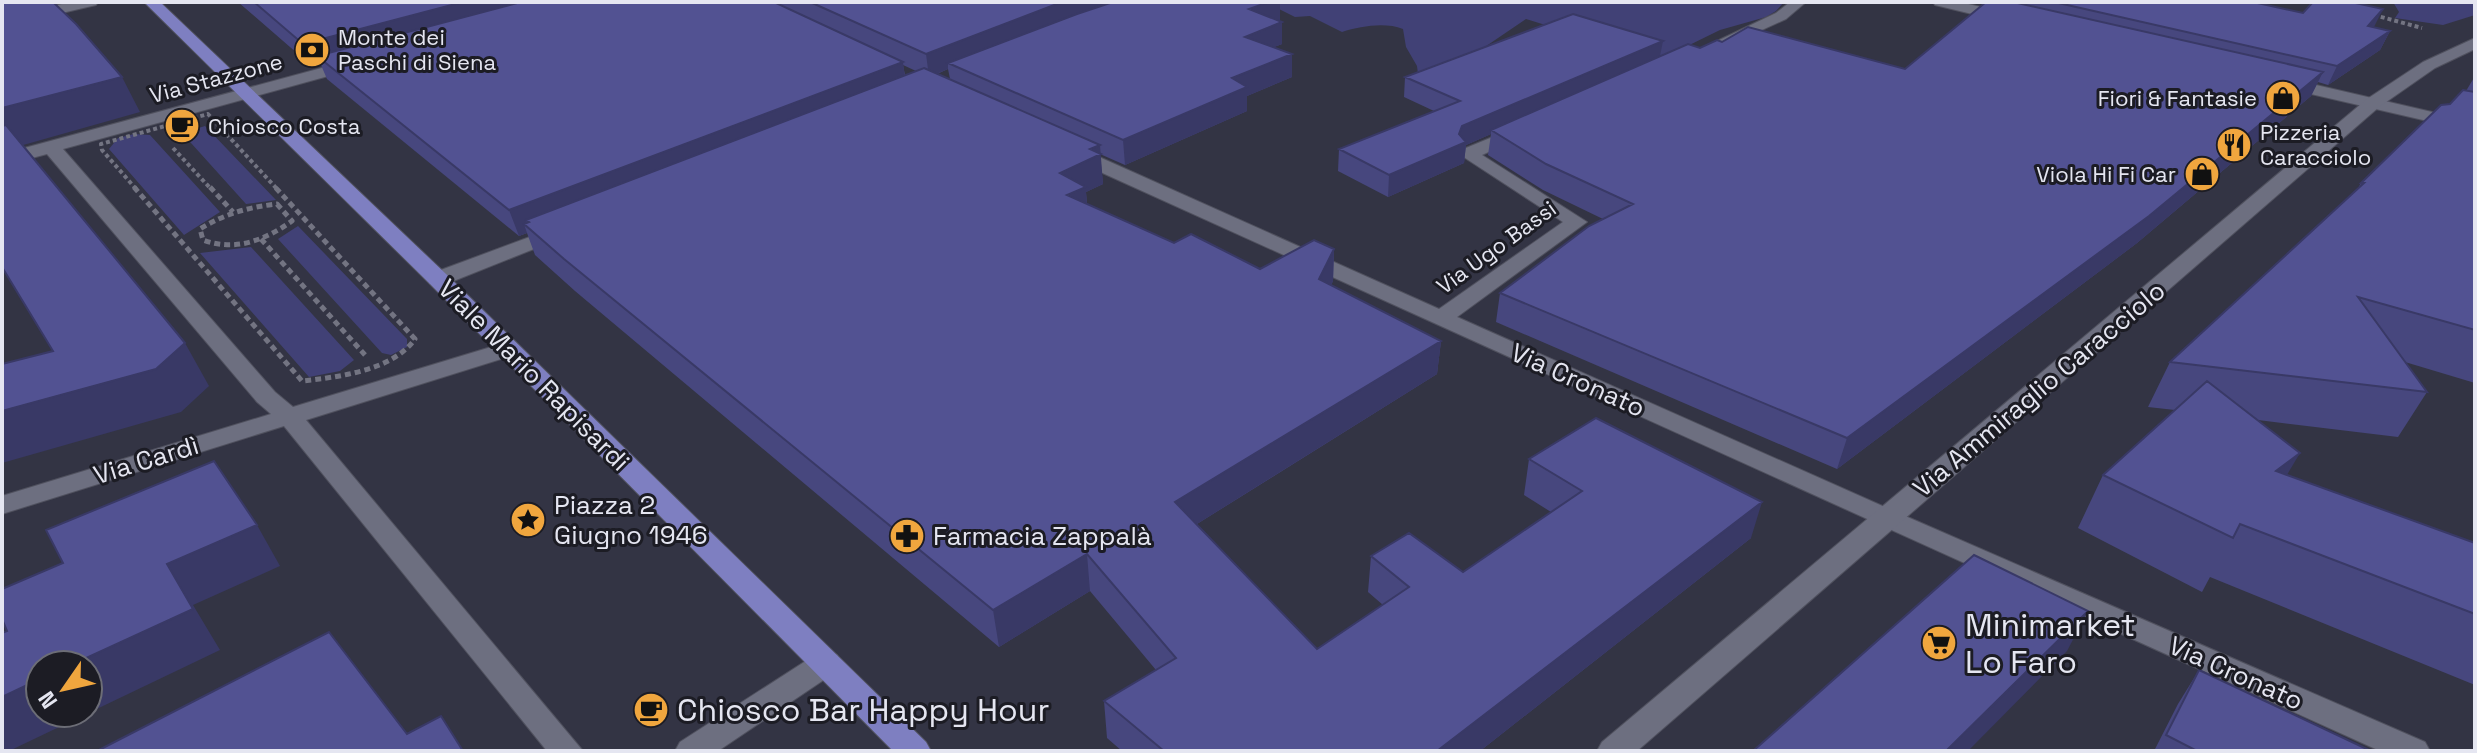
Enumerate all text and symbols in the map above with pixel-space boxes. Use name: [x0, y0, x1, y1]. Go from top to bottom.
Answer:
place label: Monte dei Paschi di Siena: [338, 23, 496, 76]
bank icon: Monte dei Paschi di Siena: [293, 31, 331, 69]
street label: Via Stazzone: [147, 47, 285, 109]
shop icon: Fiori & Fantasie: [2264, 79, 2302, 117]
place label: Fiori & Fantasie: [2098, 84, 2257, 112]
cafe icon: Chiosco Costa: [163, 107, 201, 145]
place label: Chiosco Costa: [208, 112, 361, 140]
place label: Pizzeria Caracciolo: [2260, 118, 2371, 171]
restaurant icon: Pizzeria Caracciolo: [2215, 126, 2253, 164]
shop icon: Viola Hi Fi Car: [2183, 155, 2221, 193]
place label: Viola Hi Fi Car: [2036, 160, 2176, 188]
street label: Via Ugo Bassi: [1431, 194, 1561, 300]
street label: Viale Mario Rapisardi: [431, 272, 637, 478]
street label: Via Ammiraglio Caracciolo: [1906, 273, 2172, 505]
street label: Via Cronato: [1505, 335, 1651, 425]
street label: Via Cardì: [89, 428, 203, 492]
place label: Piazza 2 Giugno 1946: [554, 488, 708, 552]
place icon: Piazza 2 Giugno 1946: [509, 501, 547, 539]
pharmacy icon: Farmacia Zappalà: [888, 517, 926, 555]
place label: Farmacia Zappalà: [933, 519, 1152, 553]
place label: Minimarket Lo Faro: [1965, 605, 2135, 682]
supermarket icon: Minimarket Lo Faro: [1920, 624, 1958, 662]
street label: Via Cronato: [2163, 628, 2309, 718]
north arrow: [24, 649, 104, 729]
text: N: [32, 686, 63, 714]
place label: Chiosco Bar Happy Hour: [677, 690, 1049, 730]
cafe icon: Chiosco Bar Happy Hour: [632, 691, 670, 729]

